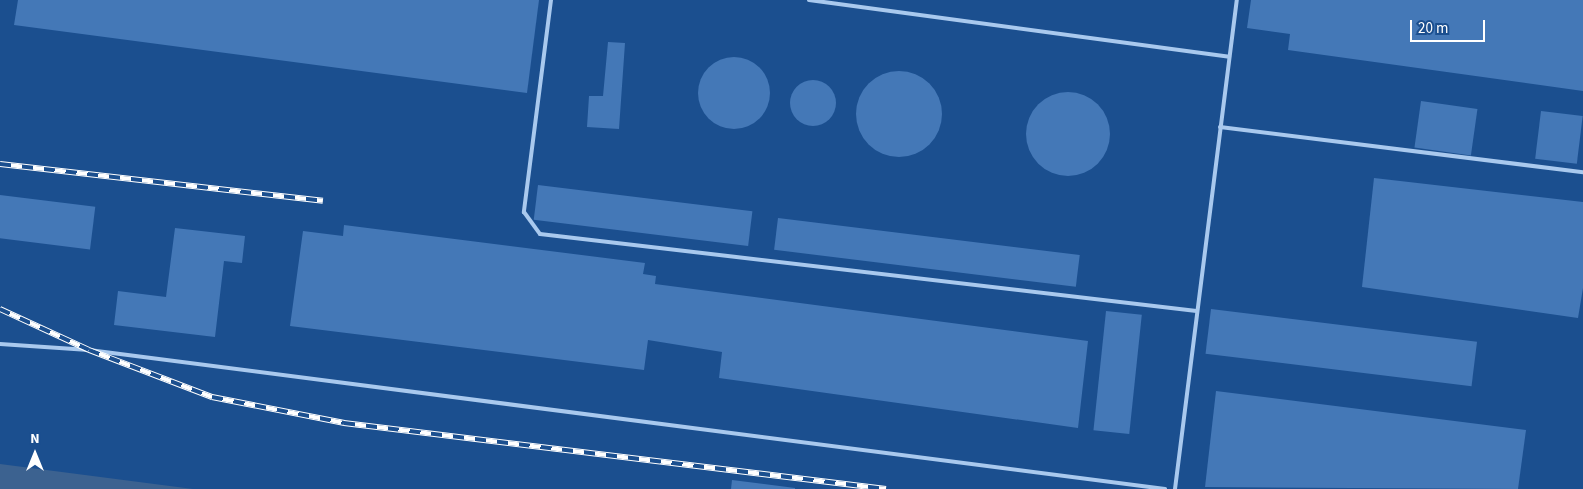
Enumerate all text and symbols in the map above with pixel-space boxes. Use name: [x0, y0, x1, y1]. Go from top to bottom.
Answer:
scale bar: [1413, 10, 1488, 42]
text: 20 m: [1418, 18, 1448, 39]
north arrow: [10, 429, 60, 479]
text: N: [30, 429, 40, 449]

